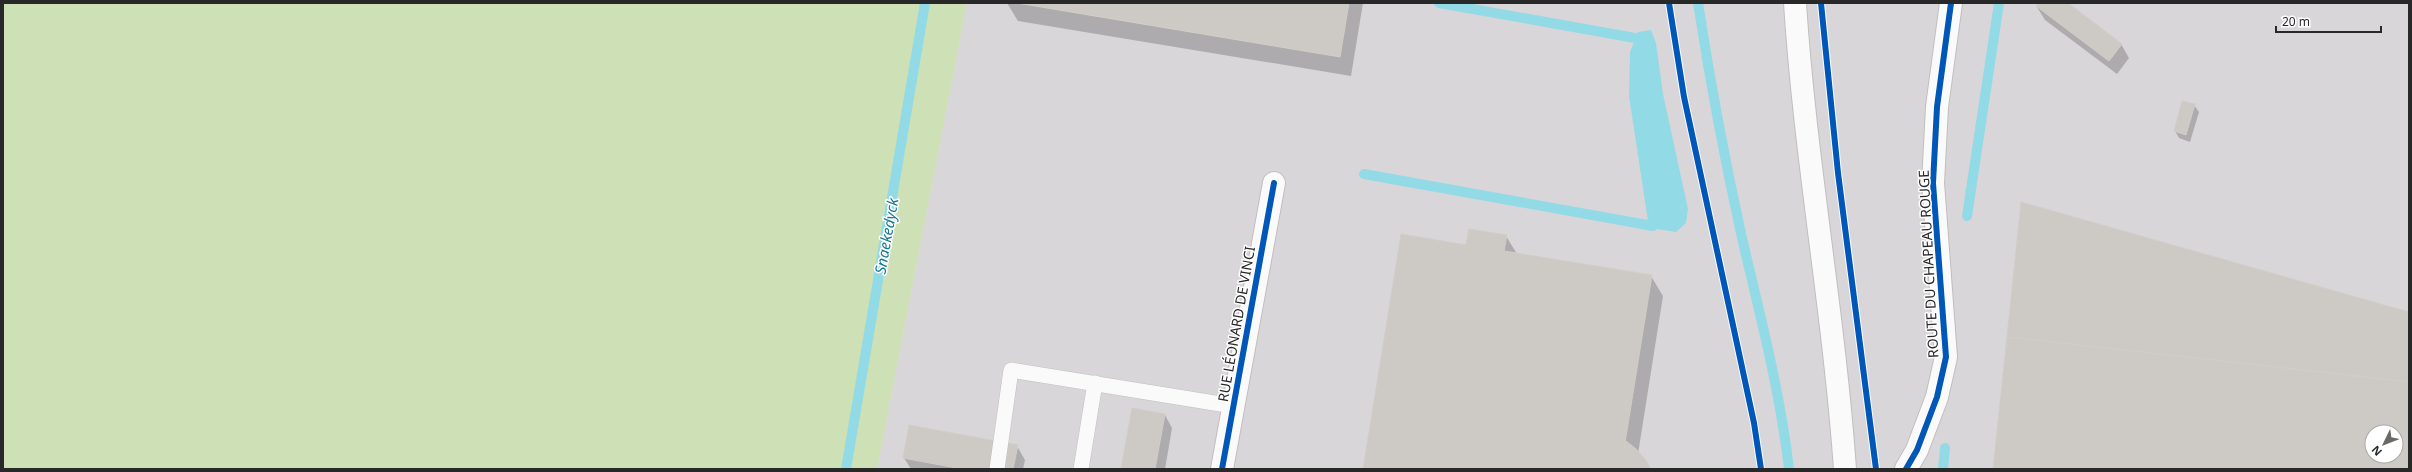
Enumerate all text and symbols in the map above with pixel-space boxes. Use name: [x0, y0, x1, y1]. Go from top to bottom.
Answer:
scale bar: [2276, 8, 2381, 34]
text: 20 m: [2282, 13, 2310, 30]
street label: ROUTE DU CHAPEAU ROUGE: [1914, 169, 1942, 359]
water label: Snaekedyck: [869, 196, 903, 276]
street label: RUE LÉONARD DE VINCI: [1213, 245, 1259, 403]
north arrow: [2364, 424, 2404, 464]
text: N: [2368, 443, 2385, 460]

